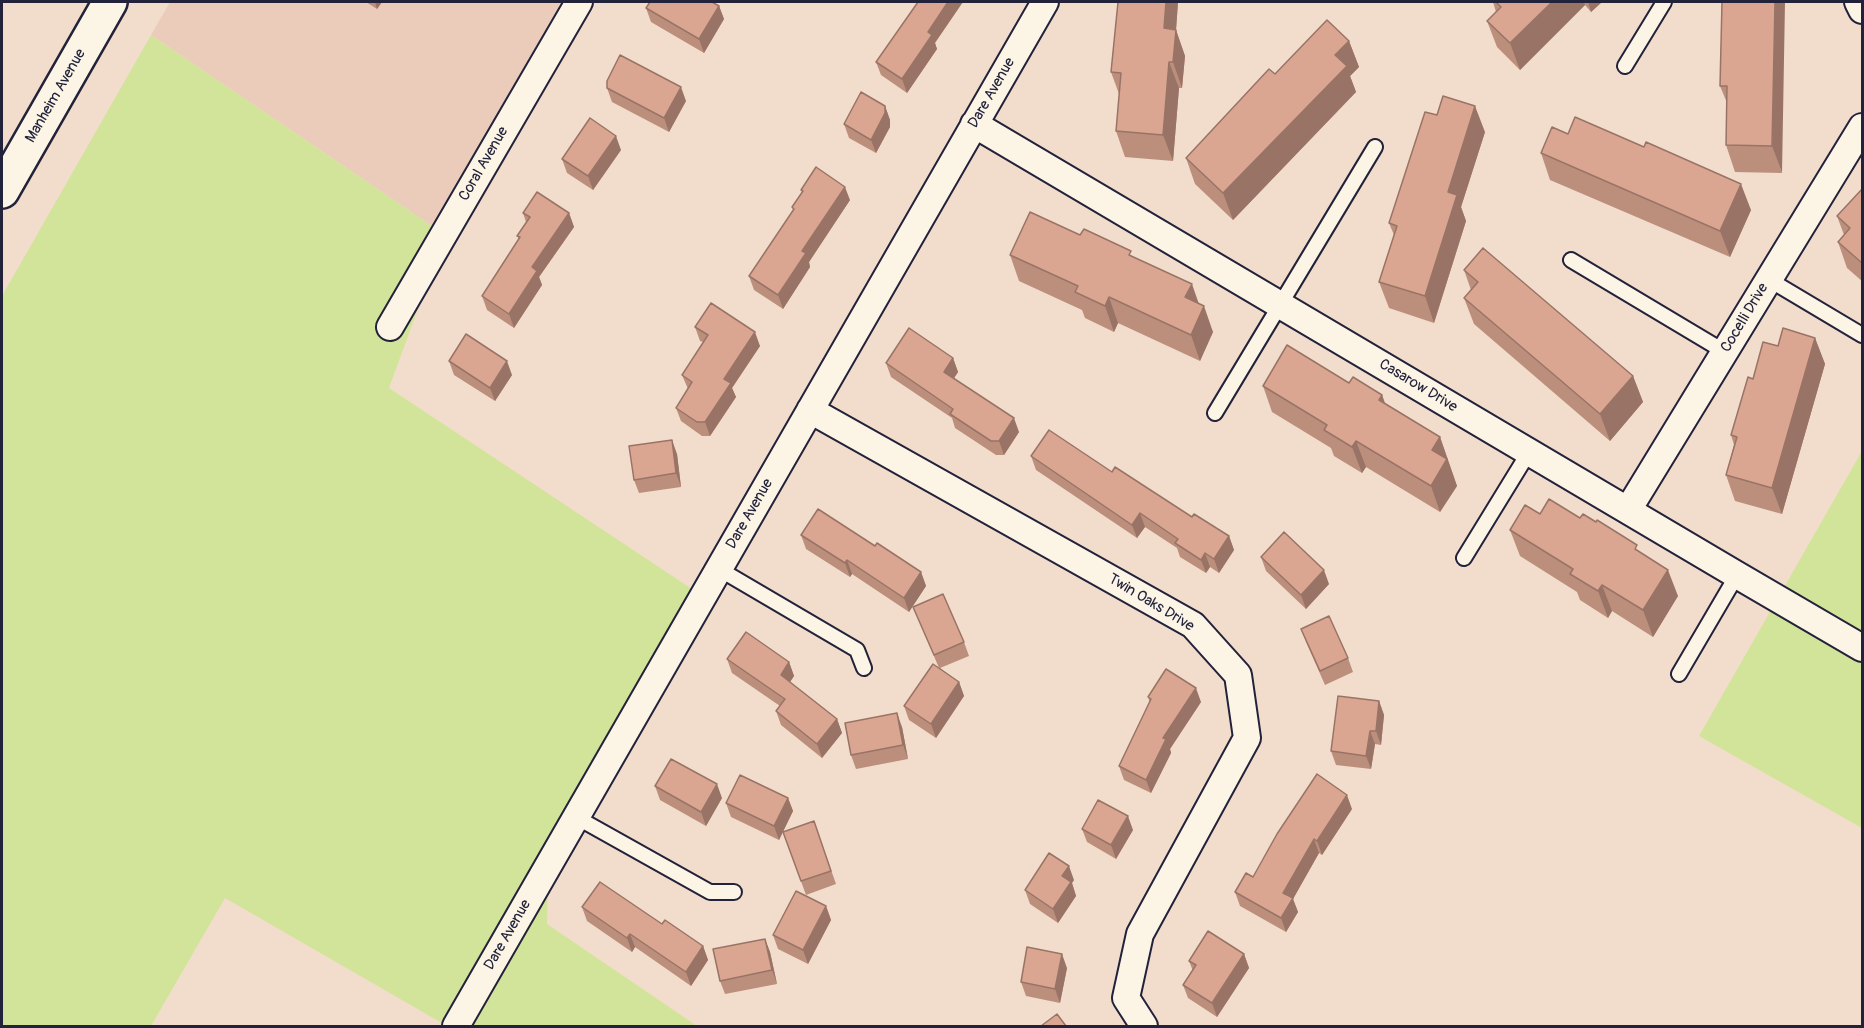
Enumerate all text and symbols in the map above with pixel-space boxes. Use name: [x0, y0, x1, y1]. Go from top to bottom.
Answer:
street label: Manheim Avenue: [22, 46, 90, 146]
street label: Dare Avenue: [965, 55, 1019, 131]
street label: Coral Avenue: [456, 124, 512, 204]
street label: Cocelli Drive: [1717, 280, 1773, 356]
street label: Casarow Drive: [1376, 356, 1460, 416]
street label: Dare Avenue: [723, 476, 777, 552]
street label: Twin Oaks Drive: [1105, 570, 1197, 636]
street label: Dare Avenue: [481, 897, 535, 973]

